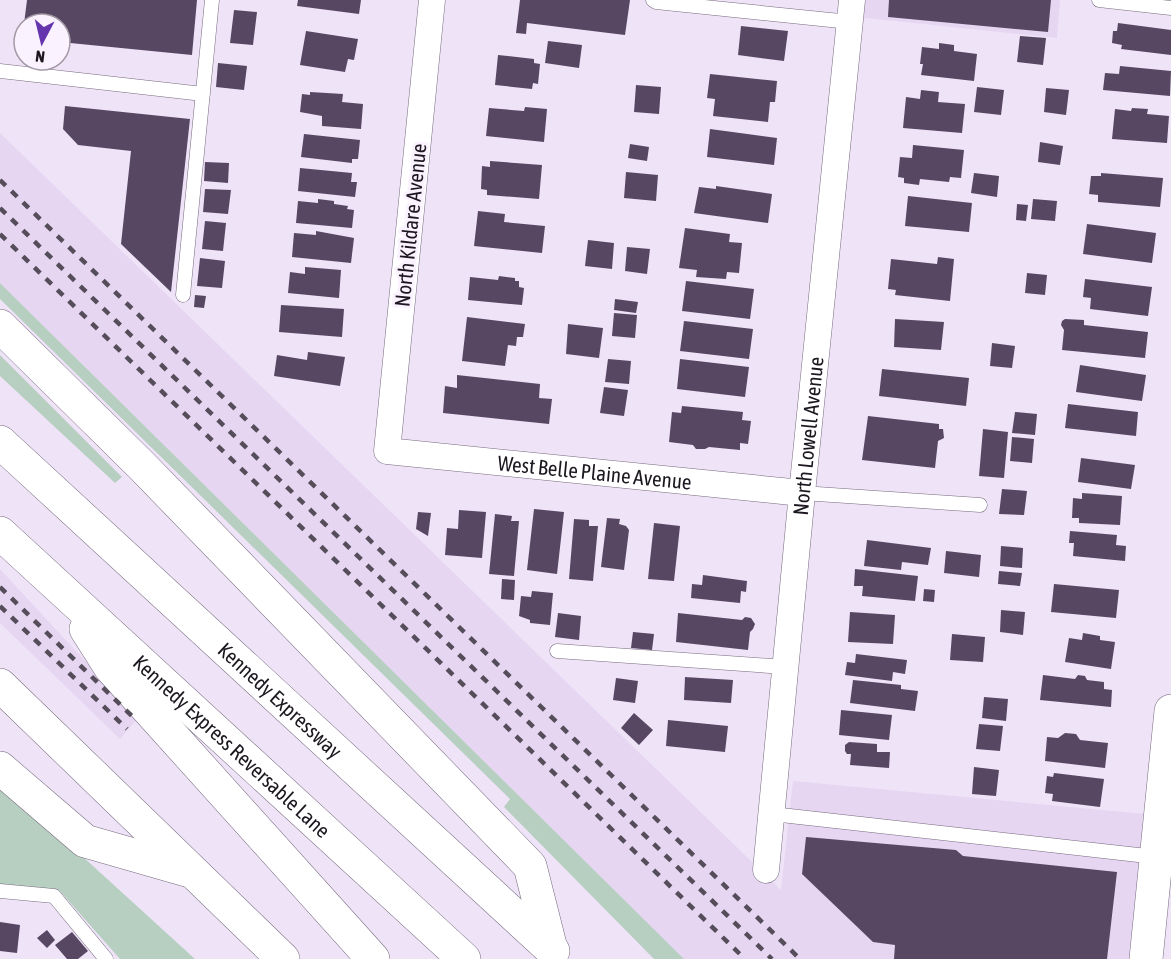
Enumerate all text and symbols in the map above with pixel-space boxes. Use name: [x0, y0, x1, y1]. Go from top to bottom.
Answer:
north arrow: [12, 12, 72, 72]
text: N: [34, 47, 46, 66]
street label: North Kildare Avenue: [389, 142, 431, 308]
street label: North Lowell Avenue: [788, 356, 828, 516]
street label: West Belle Plaine Avenue: [497, 450, 693, 494]
street label: Kennedy Expressway: [214, 637, 347, 763]
street label: Kennedy Express Reversable Lane: [129, 650, 335, 842]

